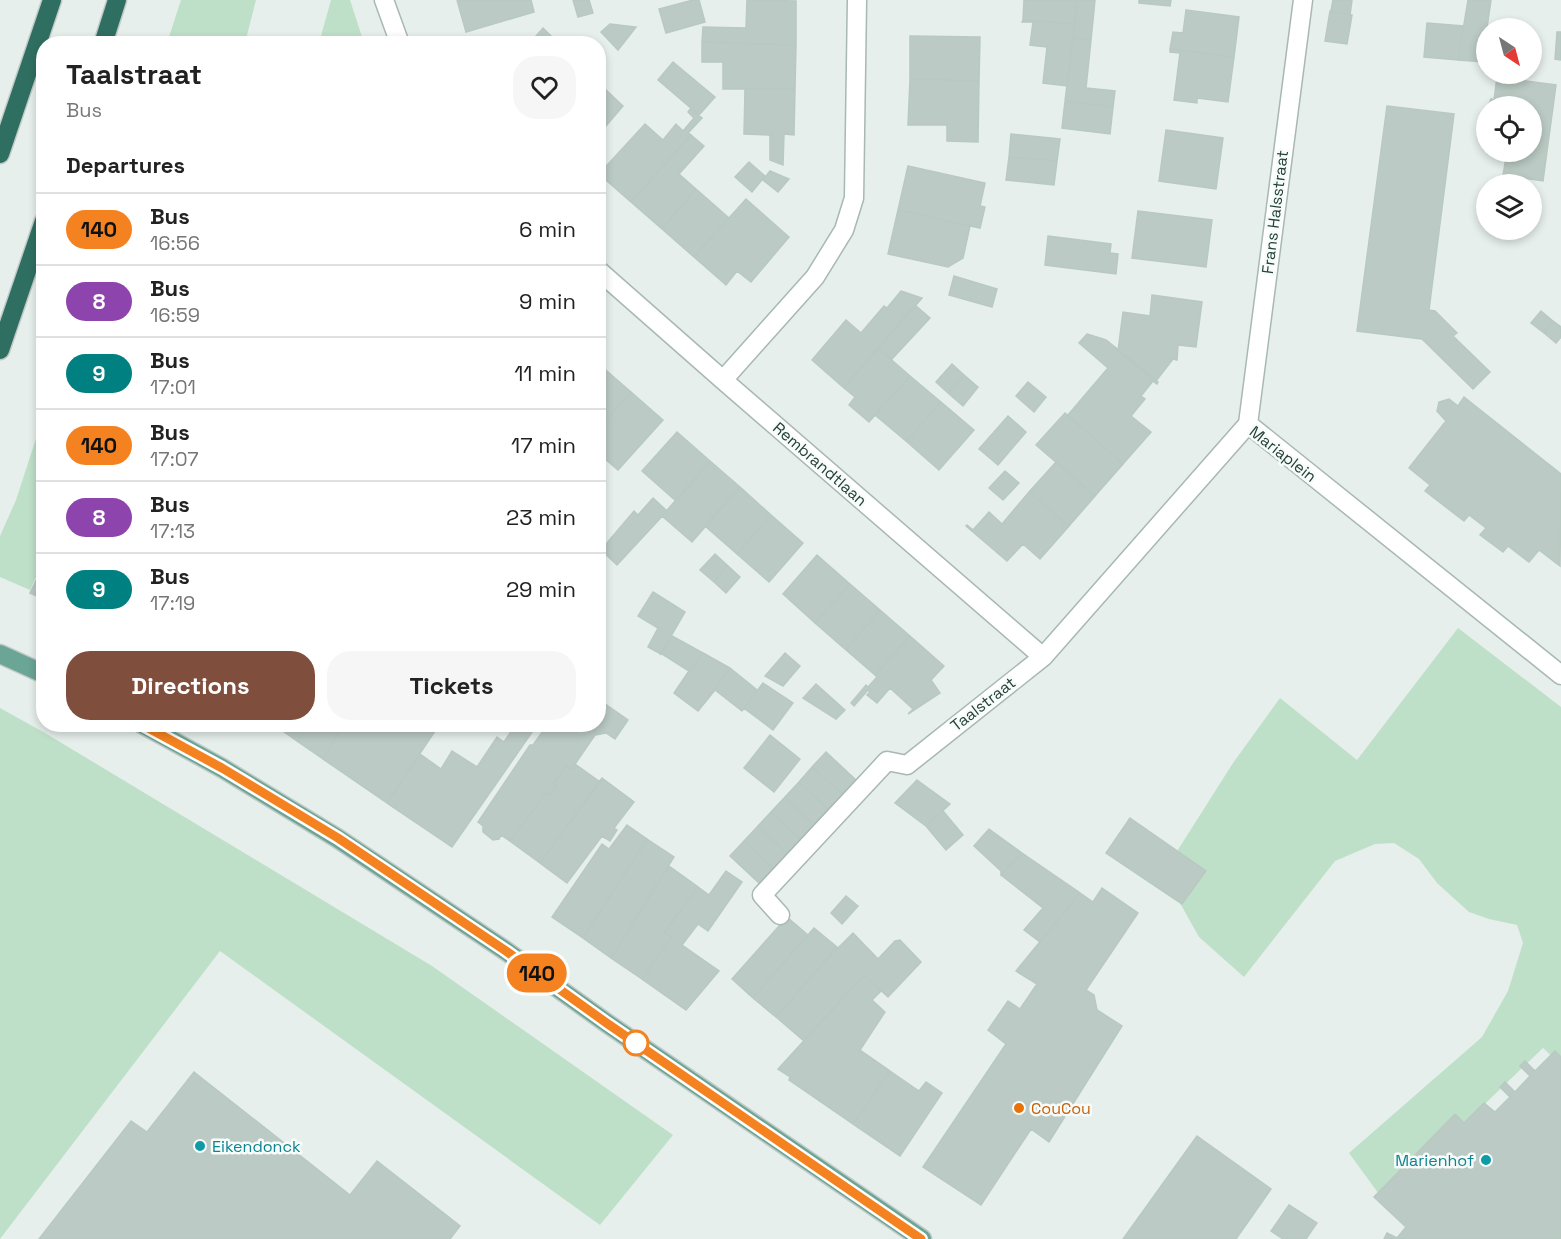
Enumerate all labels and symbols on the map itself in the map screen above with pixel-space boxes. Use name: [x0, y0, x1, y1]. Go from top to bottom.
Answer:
north arrow: [1476, 18, 1542, 84]
street label: Frans Halsstraat: [1257, 149, 1293, 275]
street label: Rembrandtlaan: [769, 417, 871, 511]
street label: Mariaplein: [1245, 421, 1321, 487]
street label: Taalstraat: [946, 672, 1020, 736]
line badge: 140: [502, 954, 572, 992]
unlabelled marker: [623, 1030, 649, 1056]
place label: CouCou: [1031, 1098, 1091, 1119]
marker: CouCou: [1012, 1101, 1026, 1115]
place label: Eikendonck: [212, 1136, 301, 1157]
marker: Eikendonck: [193, 1139, 207, 1153]
place label: Marienhof: [1395, 1150, 1474, 1171]
marker: Marienhof: [1479, 1153, 1493, 1167]

